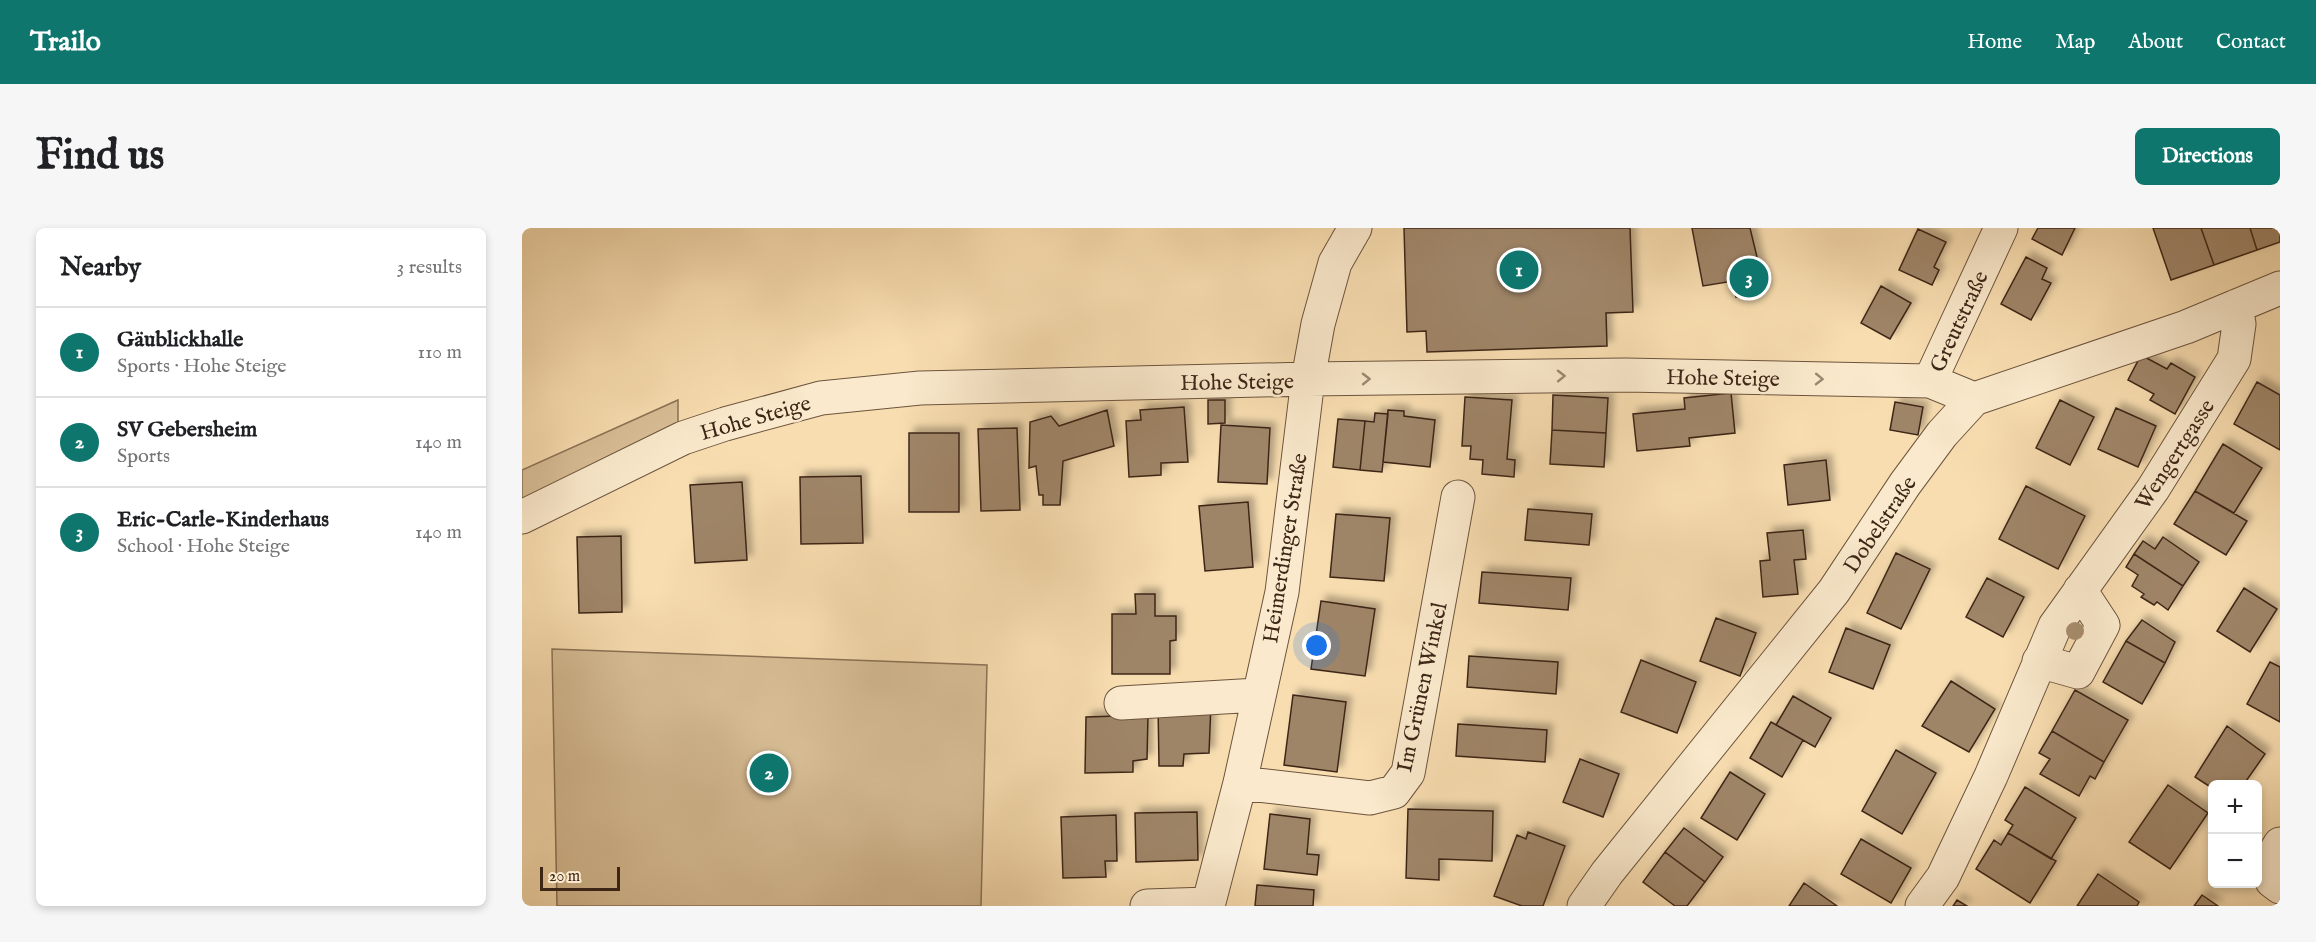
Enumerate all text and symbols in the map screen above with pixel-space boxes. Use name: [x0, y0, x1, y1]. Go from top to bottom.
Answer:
text: Trailo: [30, 25, 101, 60]
text: Home: [1967, 29, 2022, 56]
text: Map: [2055, 29, 2095, 56]
text: About: [2128, 29, 2183, 56]
text: Contact: [2216, 29, 2286, 56]
button: Directions: [2135, 128, 2280, 185]
text: Find us: [36, 130, 164, 183]
pin: 1: [1500, 248, 1538, 292]
text: Nearby: [60, 251, 141, 284]
text: 3 results: [397, 255, 462, 280]
pin: 3: [1730, 256, 1768, 300]
street label: Greutstraße: [1924, 267, 1996, 377]
text: Gäublickhalle: [117, 326, 243, 354]
text: 1: [76, 340, 83, 365]
text: 110 m: [418, 340, 462, 365]
text: Sports · Hohe Steige: [117, 354, 287, 379]
street label: Hohe Steige: [1666, 364, 1780, 394]
street label: Hohe Steige: [1180, 368, 1294, 398]
one-way arrow: [1557, 370, 1566, 382]
one-way arrow: [1362, 372, 1371, 385]
one-way arrow: [1815, 373, 1824, 385]
street label: Hohe Steige: [697, 390, 814, 448]
street label: Wengertgasse: [2130, 394, 2222, 516]
text: SV Gebersheim: [117, 416, 257, 444]
text: 2: [75, 430, 84, 455]
text: 140 m: [415, 430, 462, 455]
text: Sports: [117, 444, 170, 469]
street label: Heimerdinger Straße: [1257, 451, 1315, 645]
street label: Dobelstraße: [1838, 471, 1924, 579]
text: Eric-Carle-Kinderhaus: [117, 506, 329, 534]
text: 3: [76, 520, 83, 545]
text: 140 m: [415, 520, 462, 545]
text: School · Hohe Steige: [117, 534, 290, 559]
street label: Im Grünen Winkel: [1391, 600, 1455, 775]
your location: [1302, 631, 1331, 660]
pin: 2: [750, 750, 788, 796]
map controls: [2208, 780, 2262, 888]
button: +: [2208, 780, 2262, 834]
button: −: [2208, 834, 2262, 888]
scale bar: [540, 864, 620, 892]
text: 20 m: [549, 867, 580, 887]

